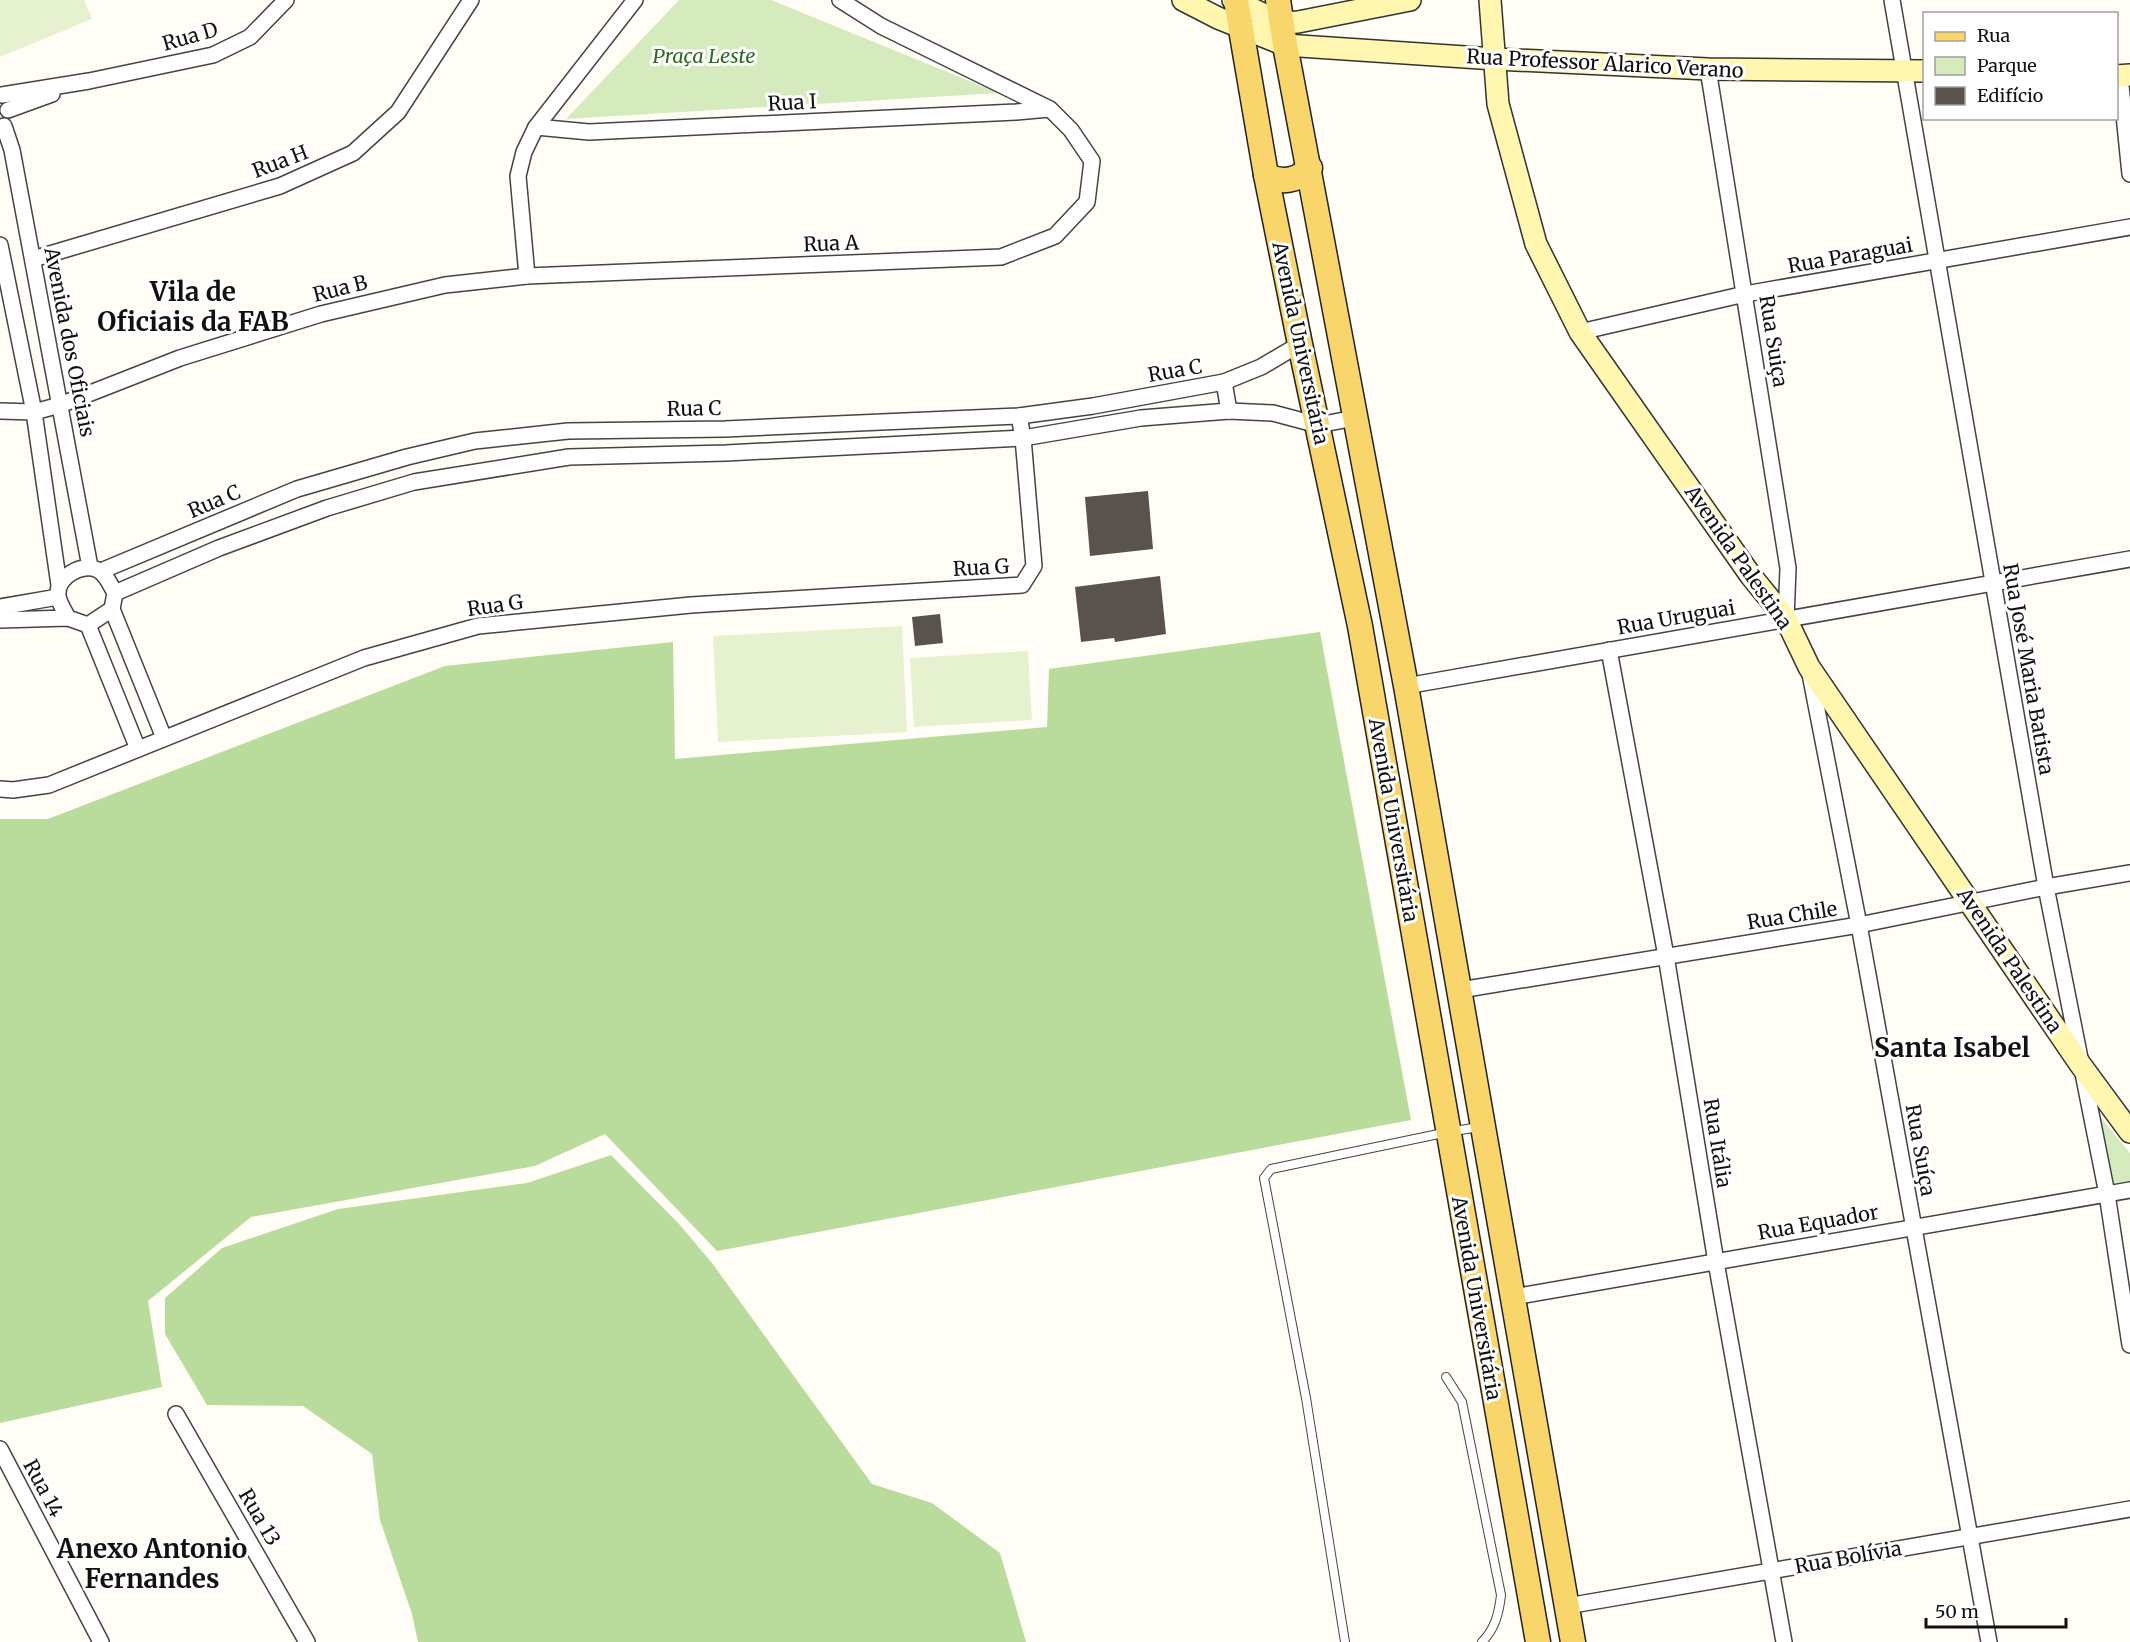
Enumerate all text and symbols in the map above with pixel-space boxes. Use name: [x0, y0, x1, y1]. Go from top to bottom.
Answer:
legend: [1923, 12, 2118, 120]
street label: Rua D: [159, 16, 221, 56]
text: Rua: [1977, 24, 2011, 47]
park label: Praça Leste: [653, 43, 755, 68]
street label: Rua Professor Alarico Verano: [1466, 43, 1744, 83]
text: Parque: [1977, 54, 2037, 77]
text: Edifício: [1977, 84, 2043, 107]
street label: Rua I: [767, 88, 817, 116]
street label: Rua H: [249, 139, 311, 183]
street label: Rua A: [803, 230, 860, 256]
street label: Rua Paraguai: [1786, 232, 1914, 278]
street label: Avenida Universitária: [1267, 238, 1335, 447]
street label: Avenida dos Oficiais: [39, 244, 101, 439]
street label: Rua B: [310, 269, 370, 307]
district label: Vila de Oficiais da FAB: [97, 275, 289, 338]
street label: Rua Suiça: [1754, 293, 1794, 389]
street label: Rua C: [1146, 353, 1204, 387]
street label: Rua C: [666, 395, 722, 421]
street label: Rua C: [184, 479, 244, 523]
street label: Avenida Palestina: [1679, 479, 1798, 634]
street label: Rua G: [952, 553, 1010, 581]
street label: Rua José Maria Batista: [1998, 561, 2060, 777]
street label: Rua G: [465, 589, 525, 621]
street label: Rua Uruguai: [1615, 594, 1737, 640]
street label: Avenida Universitária: [1364, 715, 1424, 924]
street label: Avenida Palestina: [1951, 882, 2068, 1038]
street label: Rua Chile: [1745, 896, 1839, 934]
district label: Santa Isabel: [1874, 1031, 2030, 1064]
street label: Rua Itália: [1699, 1096, 1737, 1190]
street label: Rua Suíça: [1901, 1102, 1941, 1198]
street label: Avenida Universitária: [1447, 1193, 1507, 1402]
street label: Rua Equador: [1756, 1199, 1880, 1245]
street label: Rua 14: [18, 1455, 70, 1521]
street label: Rua 13: [234, 1484, 286, 1550]
district label: Anexo Antonio Fernandes: [56, 1532, 247, 1595]
street label: Rua Bolívia: [1793, 1535, 1904, 1579]
scale bar: [1926, 1591, 2066, 1629]
text: 50 m: [1935, 1600, 1979, 1623]

